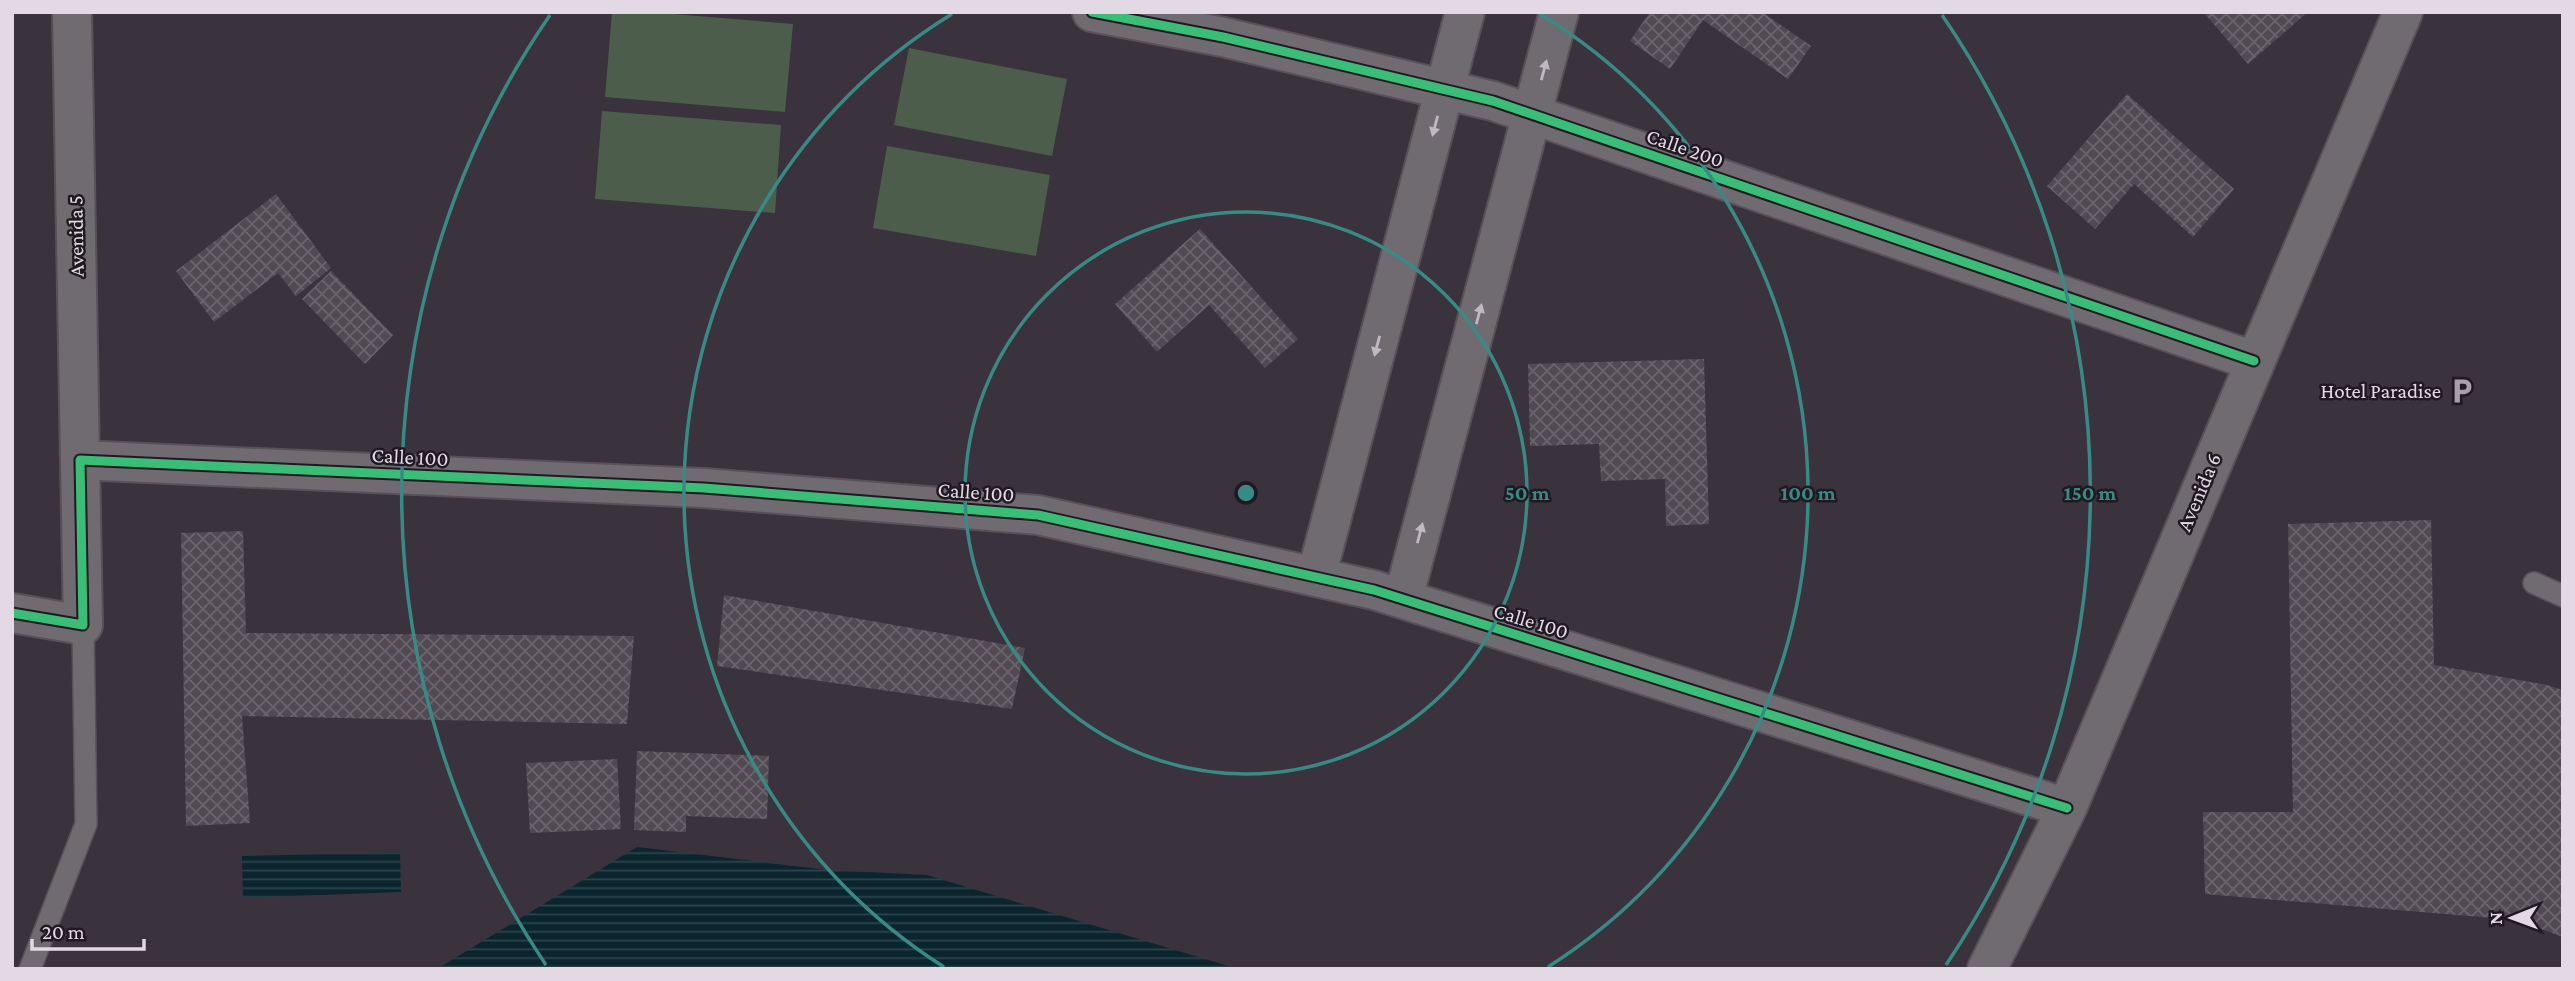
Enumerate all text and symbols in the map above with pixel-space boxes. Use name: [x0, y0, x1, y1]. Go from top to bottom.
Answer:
one-way arrow: [1539, 59, 1550, 81]
one-way arrow: [1430, 115, 1440, 136]
street label: Calle 200: [1643, 124, 1727, 172]
street label: Avenida 5: [63, 195, 89, 277]
one-way arrow: [1474, 302, 1485, 324]
one-way arrow: [1371, 335, 1382, 357]
parking icon: Hotel Paradise: [2447, 376, 2477, 406]
place label: Hotel Paradise: [2321, 379, 2441, 403]
street label: Calle 100: [371, 443, 449, 471]
street label: Avenida 6: [2172, 449, 2226, 535]
street label: Calle 100: [937, 477, 1015, 507]
centre of rings: [1234, 481, 1258, 505]
text: 50 m: [1505, 481, 1550, 505]
text: 100 m: [1780, 481, 1836, 505]
text: 150 m: [2064, 481, 2117, 505]
one-way arrow: [1416, 523, 1426, 544]
street label: Calle 100: [1491, 598, 1571, 644]
north arrow: [2477, 883, 2547, 953]
scale bar: [32, 908, 144, 952]
text: N: [2485, 912, 2506, 925]
text: 20 m: [42, 920, 85, 944]

